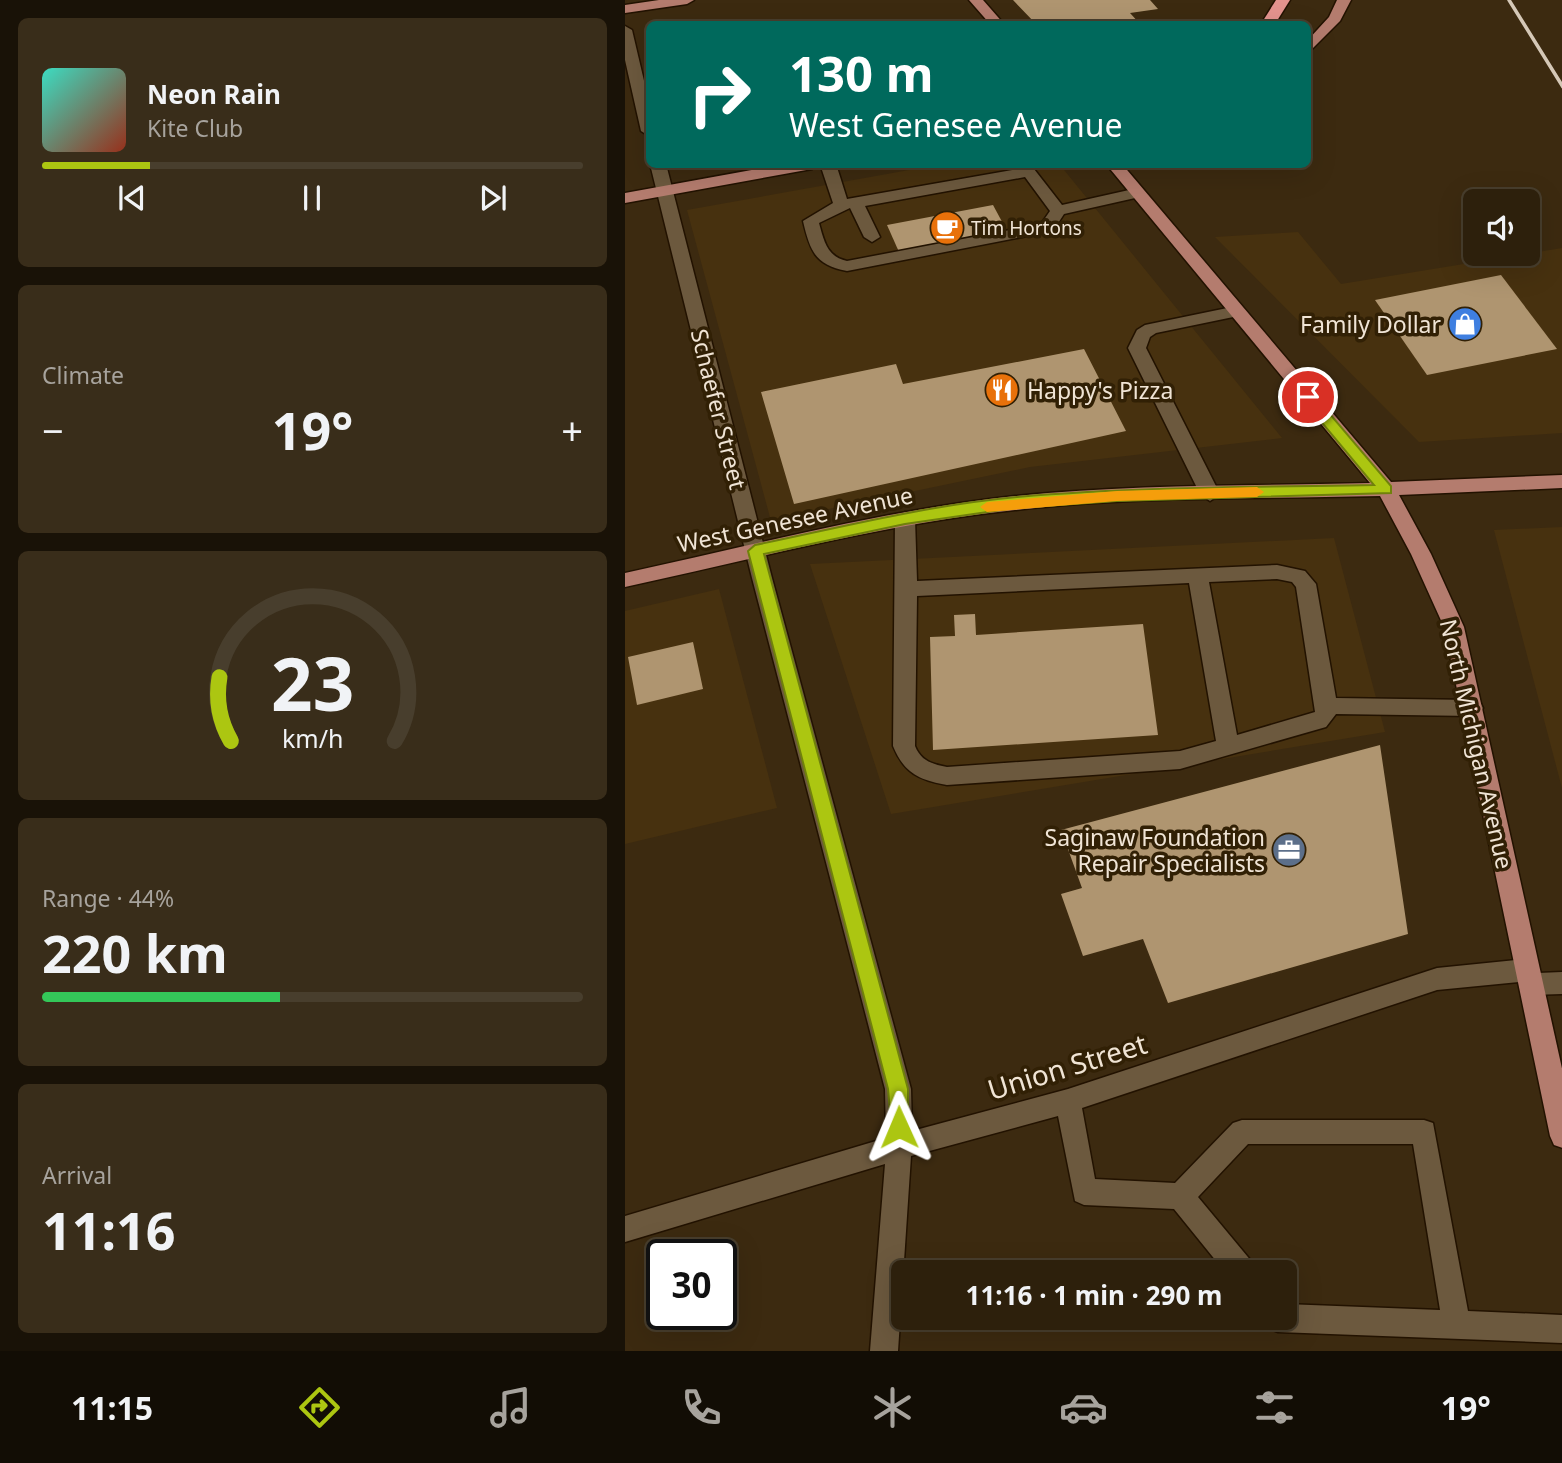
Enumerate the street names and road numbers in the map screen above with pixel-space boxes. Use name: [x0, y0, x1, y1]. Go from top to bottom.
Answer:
street label: Schaefer Street: [684, 325, 754, 493]
street label: West Genesee Avenue: [674, 478, 916, 560]
street label: North Michigan Avenue: [1433, 616, 1521, 872]
street label: Union Street: [983, 1024, 1151, 1108]

